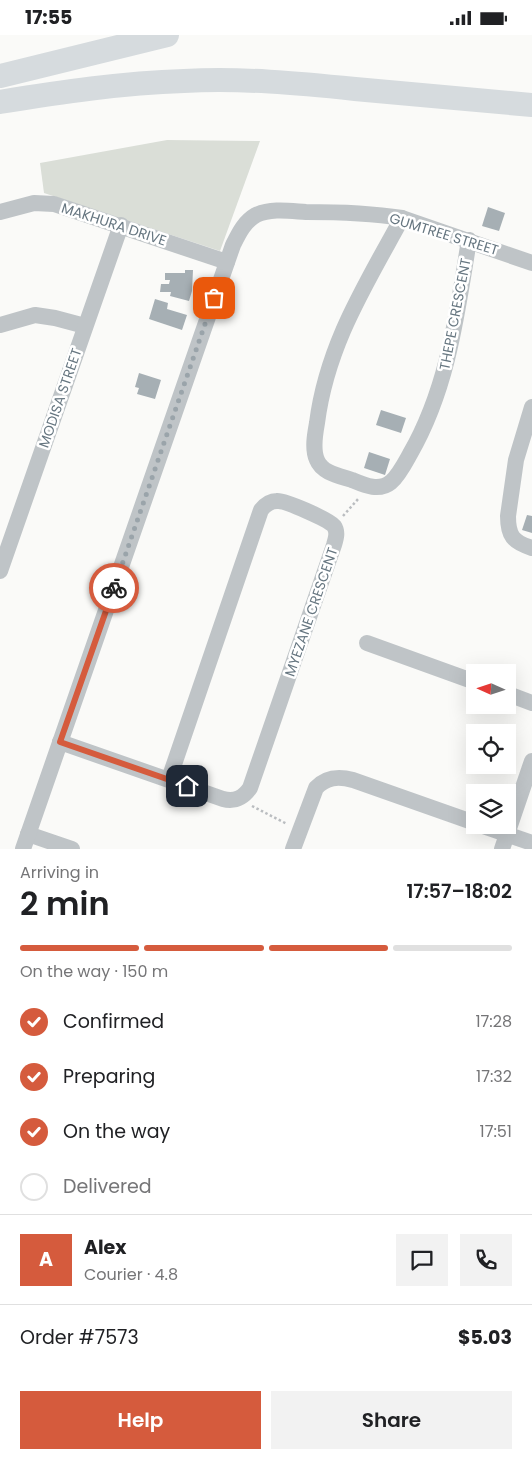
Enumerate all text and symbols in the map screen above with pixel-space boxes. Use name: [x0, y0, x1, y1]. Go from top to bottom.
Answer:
text: 17:55: [25, 4, 72, 31]
street label: MAKHURA DRIVE: [59, 198, 169, 250]
street label: GUMTREE STREET: [387, 208, 501, 260]
street label: THEPE CRESCENT: [434, 256, 476, 372]
pin: [193, 277, 235, 319]
icon: bag: [200, 284, 228, 312]
street label: MODISA STREET: [34, 345, 87, 450]
street label: MYEZANE CRESCENT: [280, 544, 343, 679]
courier: [89, 563, 139, 613]
icon: bike: [100, 574, 128, 602]
north arrow: [466, 664, 516, 714]
map controls: [466, 664, 516, 834]
button: locate: [466, 724, 516, 774]
pin: [166, 765, 208, 807]
icon: home: [173, 772, 201, 800]
button: layers: [466, 784, 516, 834]
text: Arriving in: [20, 861, 99, 884]
text: 17:57–18:02: [406, 878, 512, 905]
text: 2 min: [20, 881, 110, 926]
text: On the way · 150 m: [20, 960, 168, 983]
icon: check: [20, 1008, 48, 1036]
text: Confirmed: [63, 1008, 164, 1035]
text: 17:28: [475, 1010, 512, 1033]
icon: check: [20, 1063, 48, 1091]
text: Preparing: [63, 1063, 155, 1090]
text: 17:32: [476, 1065, 512, 1088]
icon: check: [20, 1118, 48, 1146]
text: On the way: [63, 1118, 170, 1145]
text: 17:51: [480, 1120, 512, 1143]
text: Delivered: [63, 1173, 152, 1200]
text: Alex: [84, 1234, 126, 1261]
button: chat: [396, 1234, 448, 1286]
button: phone: [460, 1234, 512, 1286]
text: A: [39, 1246, 53, 1273]
text: Courier · 4.8: [84, 1263, 178, 1286]
text: Order #7573: [20, 1324, 139, 1351]
text: $5.03: [458, 1324, 512, 1351]
button: Help: [20, 1391, 261, 1449]
button: Share: [271, 1391, 512, 1449]

